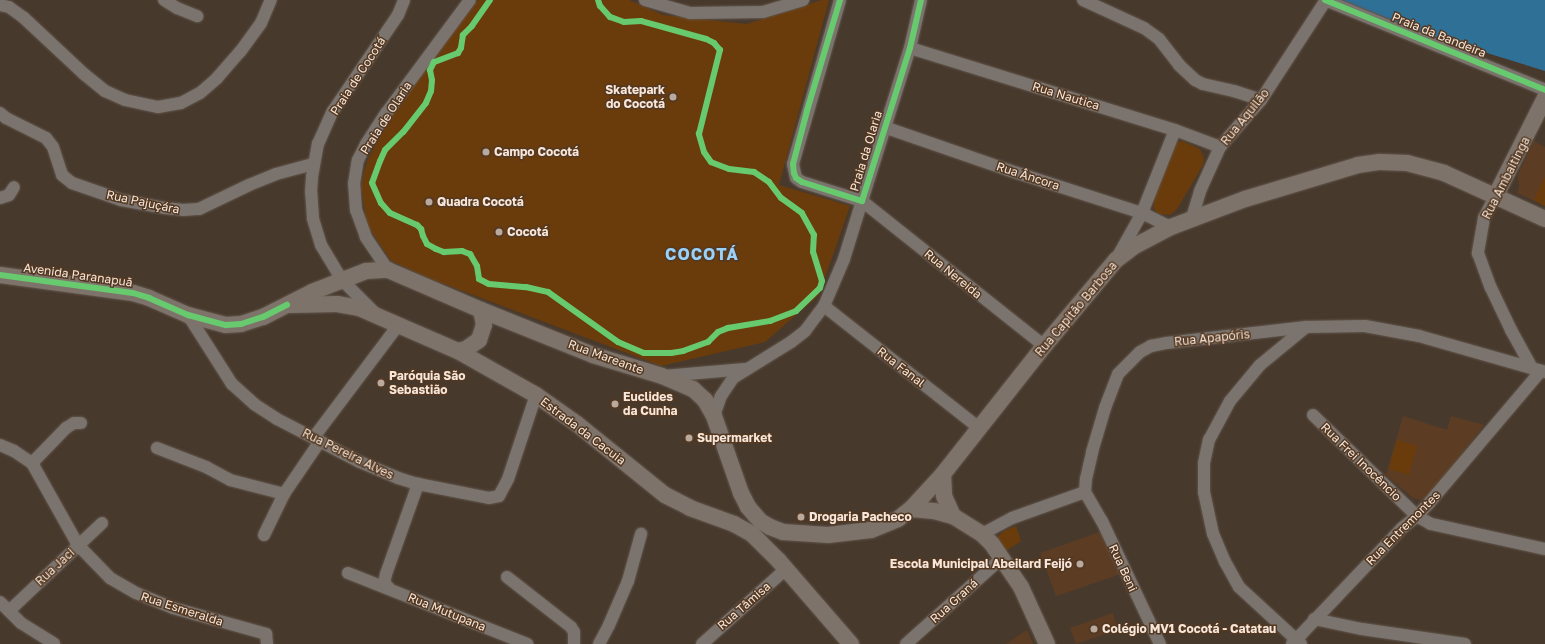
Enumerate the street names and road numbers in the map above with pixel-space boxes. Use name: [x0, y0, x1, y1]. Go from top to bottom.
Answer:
street label: Praia da Bandeira: [1390, 10, 1488, 60]
street label: Praia de Cocotá: [327, 34, 389, 118]
street label: Praia de Olaria: [357, 79, 415, 157]
street label: Rua Nautica: [1031, 79, 1101, 113]
street label: Rua Aquilão: [1218, 86, 1272, 148]
street label: Praia da Olaria: [847, 109, 885, 193]
street label: Rua Ambaitinga: [1479, 134, 1533, 222]
street label: Rua Âncora: [995, 159, 1061, 193]
street label: Rua Pajuçára: [105, 187, 181, 217]
street label: Rua Nereida: [921, 246, 985, 302]
street label: Rua Capitão Barbosa: [1032, 259, 1120, 359]
street label: Avenida Paranapuã: [23, 260, 133, 290]
street label: Rua Apapóris: [1173, 327, 1251, 349]
street label: Rua Mareante: [566, 337, 646, 377]
street label: Rua Fanal: [874, 344, 928, 390]
street label: Estrada da Cacuia: [538, 394, 628, 468]
street label: Rua Frei Inocêncio: [1318, 420, 1404, 504]
street label: Rua Pereira Alves: [300, 426, 396, 482]
street label: Rua Entremontes: [1363, 488, 1443, 568]
street label: Rua Beni: [1106, 542, 1140, 594]
street label: Rua Jaci: [32, 545, 78, 589]
street label: Rua Graná: [927, 576, 981, 626]
street label: Rua Tâmisa: [715, 579, 773, 633]
street label: Rua Esmeralda: [139, 589, 225, 629]
street label: Rua Mutupana: [406, 590, 488, 634]

